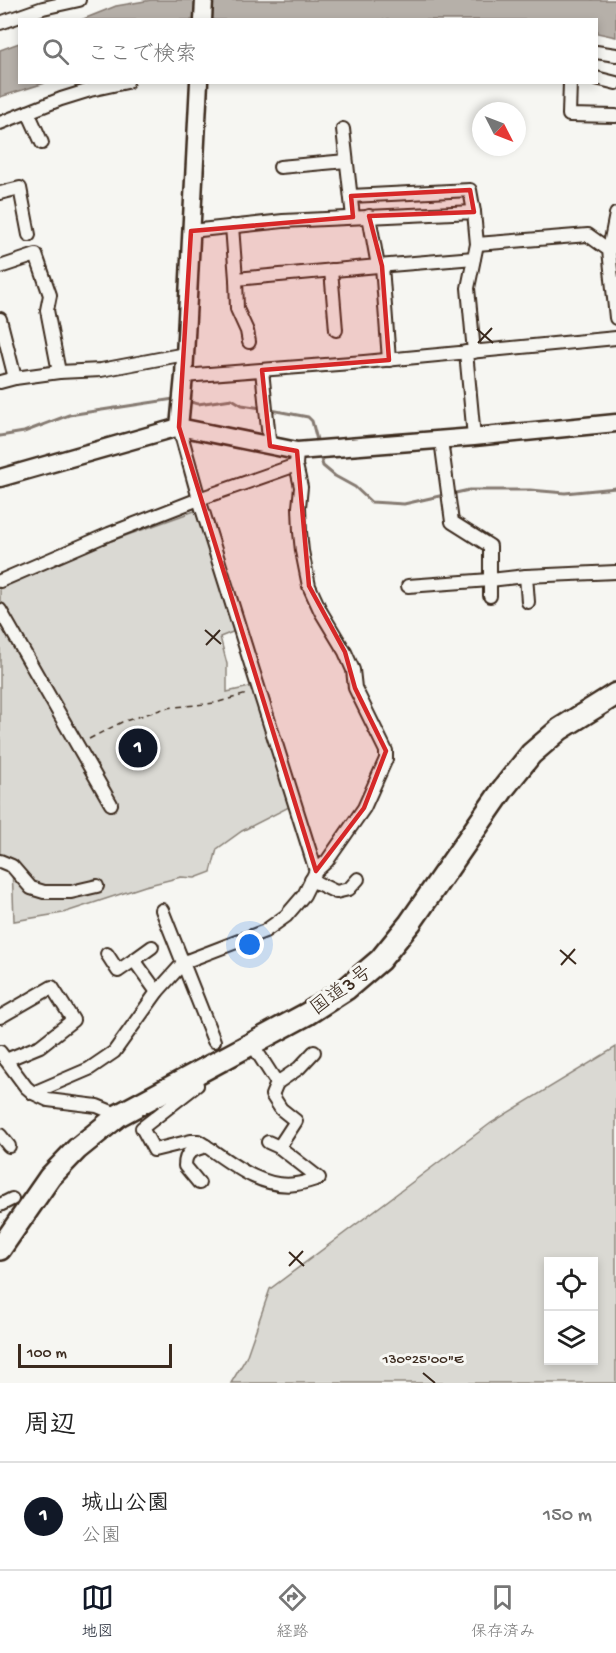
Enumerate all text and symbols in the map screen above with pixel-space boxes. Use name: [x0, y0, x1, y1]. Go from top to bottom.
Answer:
search box: [18, 18, 598, 84]
icon: search: [39, 35, 72, 68]
text: ここで検索: [87, 43, 197, 69]
north arrow: [472, 102, 526, 156]
pin: 1: [118, 726, 158, 771]
your location: [235, 930, 264, 959]
street label: 国道3号: [306, 961, 377, 1022]
map controls: [544, 1257, 598, 1365]
button: locate: [544, 1257, 598, 1311]
button: layers: [544, 1311, 598, 1365]
scale bar: [18, 1341, 172, 1368]
text: 100 m: [27, 1345, 67, 1364]
text: 130°25'00"E: [382, 1351, 464, 1369]
text: 周辺: [24, 1412, 76, 1443]
text: 城山公園: [81, 1492, 169, 1518]
text: 1: [39, 1505, 48, 1528]
text: 150 m: [543, 1505, 592, 1528]
text: 公園: [81, 1526, 121, 1549]
tab: 地図: [81, 1581, 114, 1643]
tab: 経路: [276, 1581, 309, 1643]
tab: 保存済み: [471, 1581, 535, 1643]

